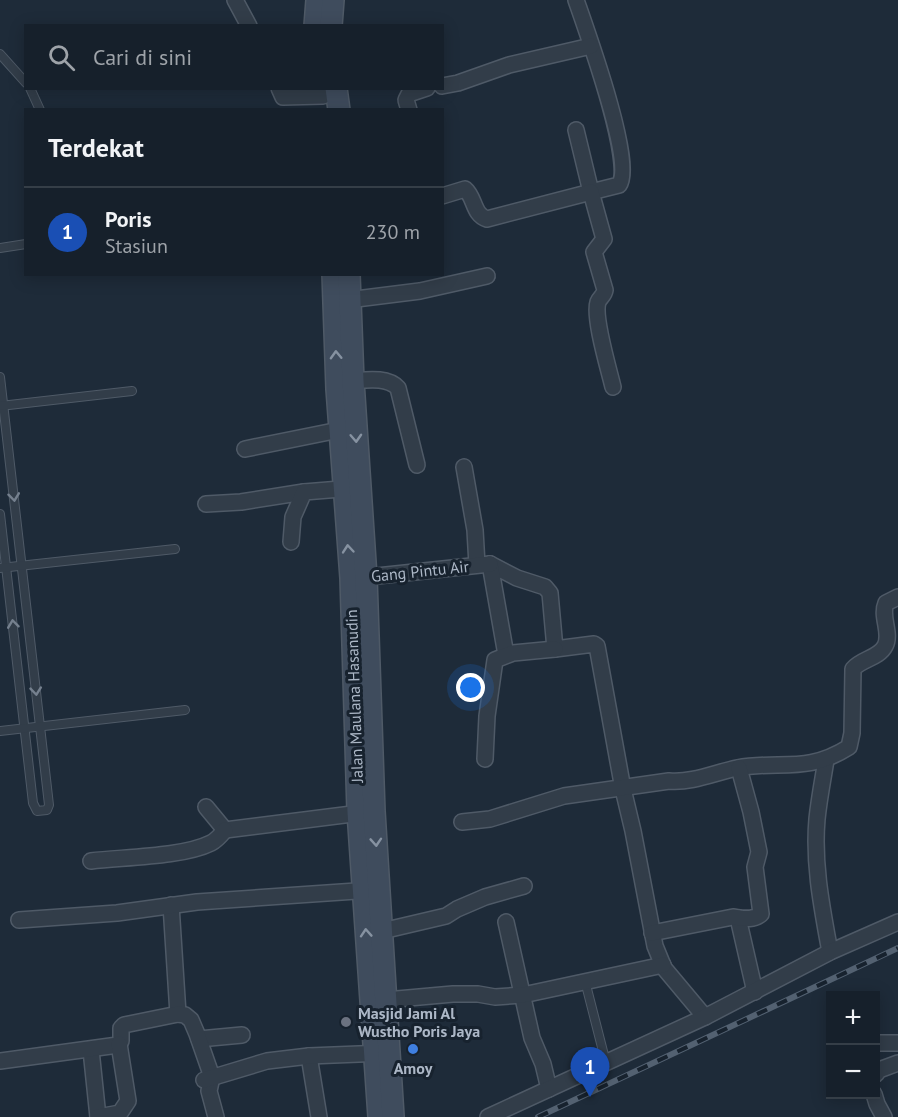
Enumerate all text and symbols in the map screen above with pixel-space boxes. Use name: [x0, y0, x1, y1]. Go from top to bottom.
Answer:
search box: [24, 24, 444, 90]
icon: search: [45, 41, 78, 74]
text: Cari di sini: [93, 43, 192, 71]
text: Terdekat: [48, 131, 144, 164]
text: Poris: [105, 205, 152, 233]
text: 1: [62, 219, 73, 245]
text: 230 m: [366, 219, 420, 245]
text: Stasiun: [105, 233, 168, 259]
one-way arrow: [329, 350, 342, 359]
one-way arrow: [349, 433, 362, 442]
one-way arrow: [7, 493, 20, 502]
one-way arrow: [342, 545, 355, 554]
street label: Gang Pintu Air: [370, 556, 470, 586]
street label: Jalan Maulana Hasanudin: [341, 609, 367, 784]
one-way arrow: [7, 620, 20, 629]
your location: [456, 673, 485, 702]
one-way arrow: [29, 686, 42, 696]
one-way arrow: [369, 838, 382, 847]
one-way arrow: [360, 928, 373, 938]
map controls: [826, 991, 880, 1099]
button: +: [826, 991, 880, 1045]
place label: Masjid Jami Al Wustho Poris Jaya: [358, 1003, 480, 1041]
marker: Masjid Jami Al Wustho Poris Jaya: [339, 1015, 353, 1029]
marker: Amoy: [406, 1042, 420, 1056]
button: −: [826, 1045, 880, 1099]
pin: 1: [570, 1048, 610, 1097]
place label: Amoy: [394, 1058, 433, 1078]

